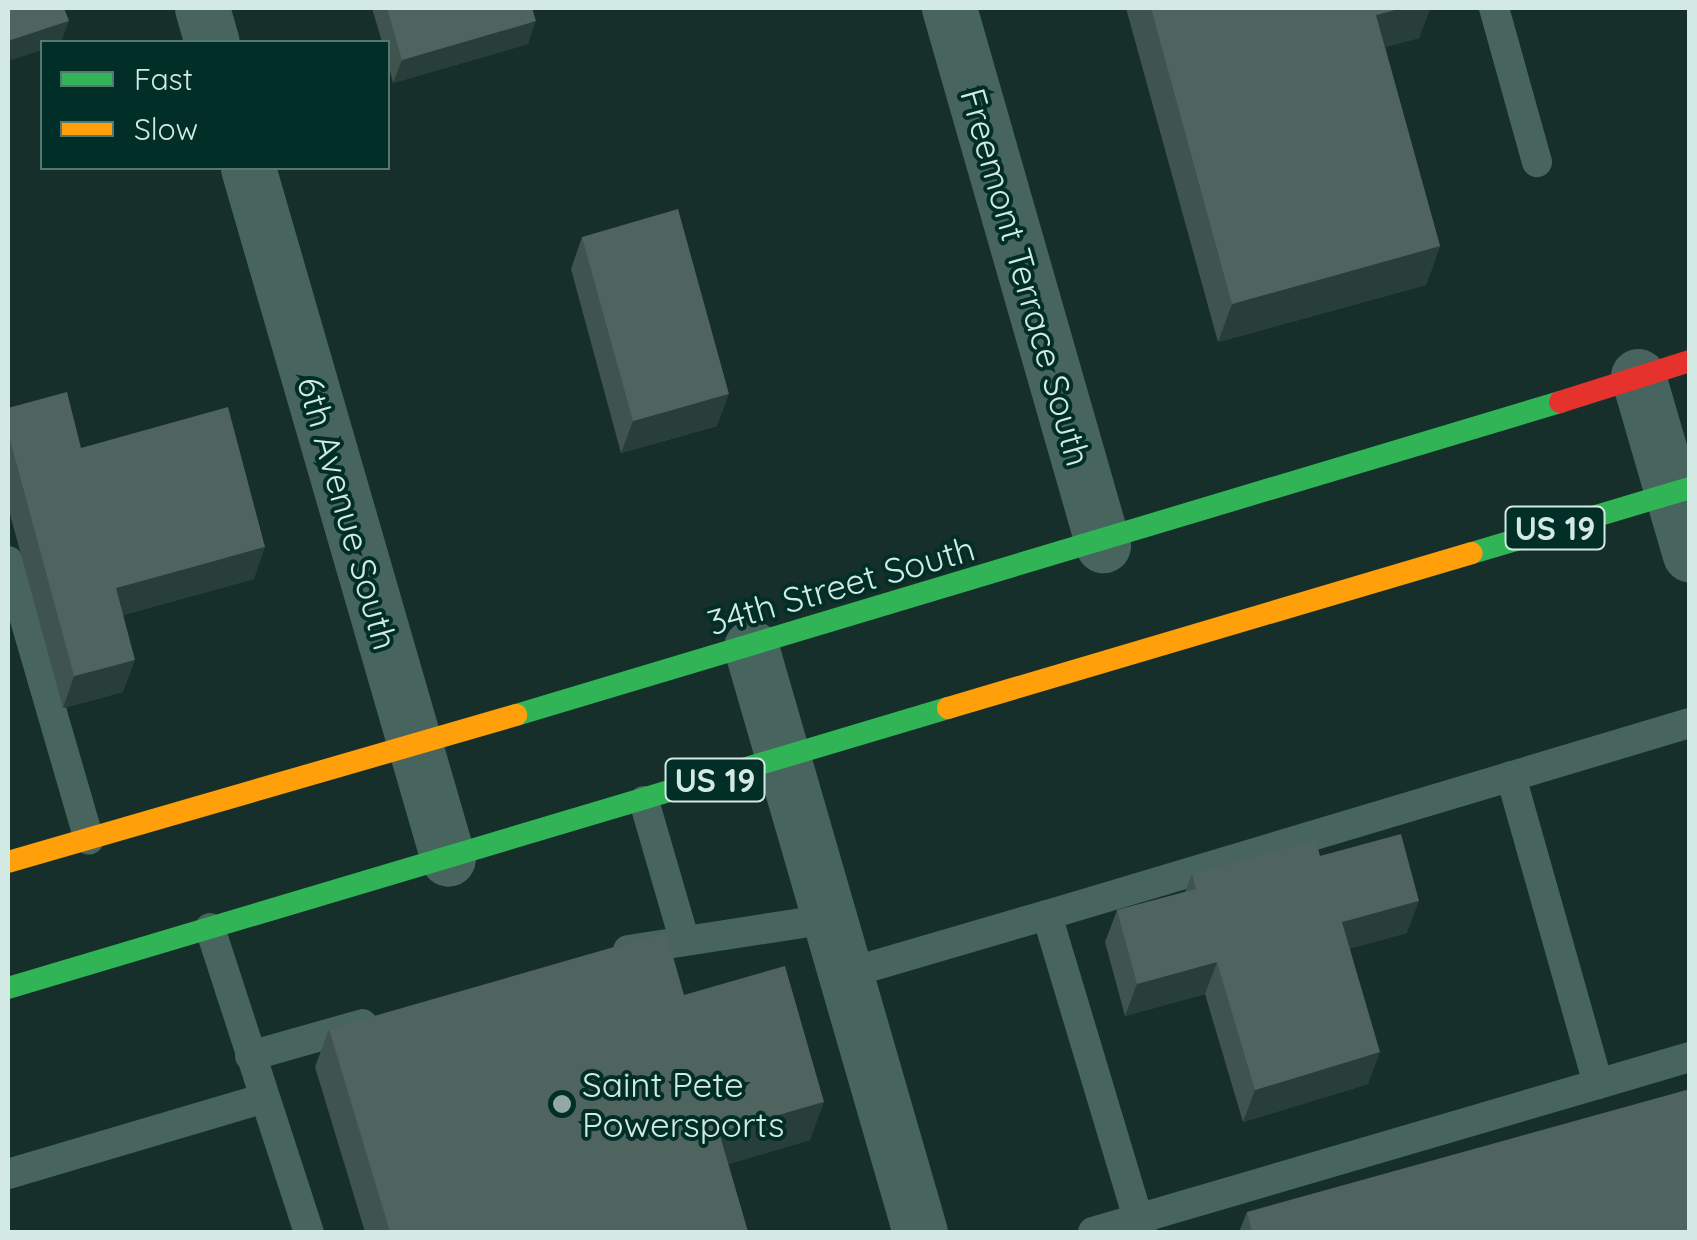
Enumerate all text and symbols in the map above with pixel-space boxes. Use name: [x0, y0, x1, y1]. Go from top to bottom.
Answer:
legend: [40, 40, 390, 170]
text: Fast: [134, 60, 193, 98]
street label: Freemont Terrace South: [952, 83, 1100, 471]
text: Slow: [134, 110, 198, 148]
street label: 6th Avenue South: [289, 372, 407, 654]
road number: US 19: [1502, 501, 1608, 555]
street label: 34th Street South: [703, 527, 979, 643]
road number: US 19: [662, 753, 768, 807]
place label: Saint Pete Powersports: [582, 1063, 784, 1145]
marker: Saint Pete Powersports: [551, 1093, 573, 1115]

